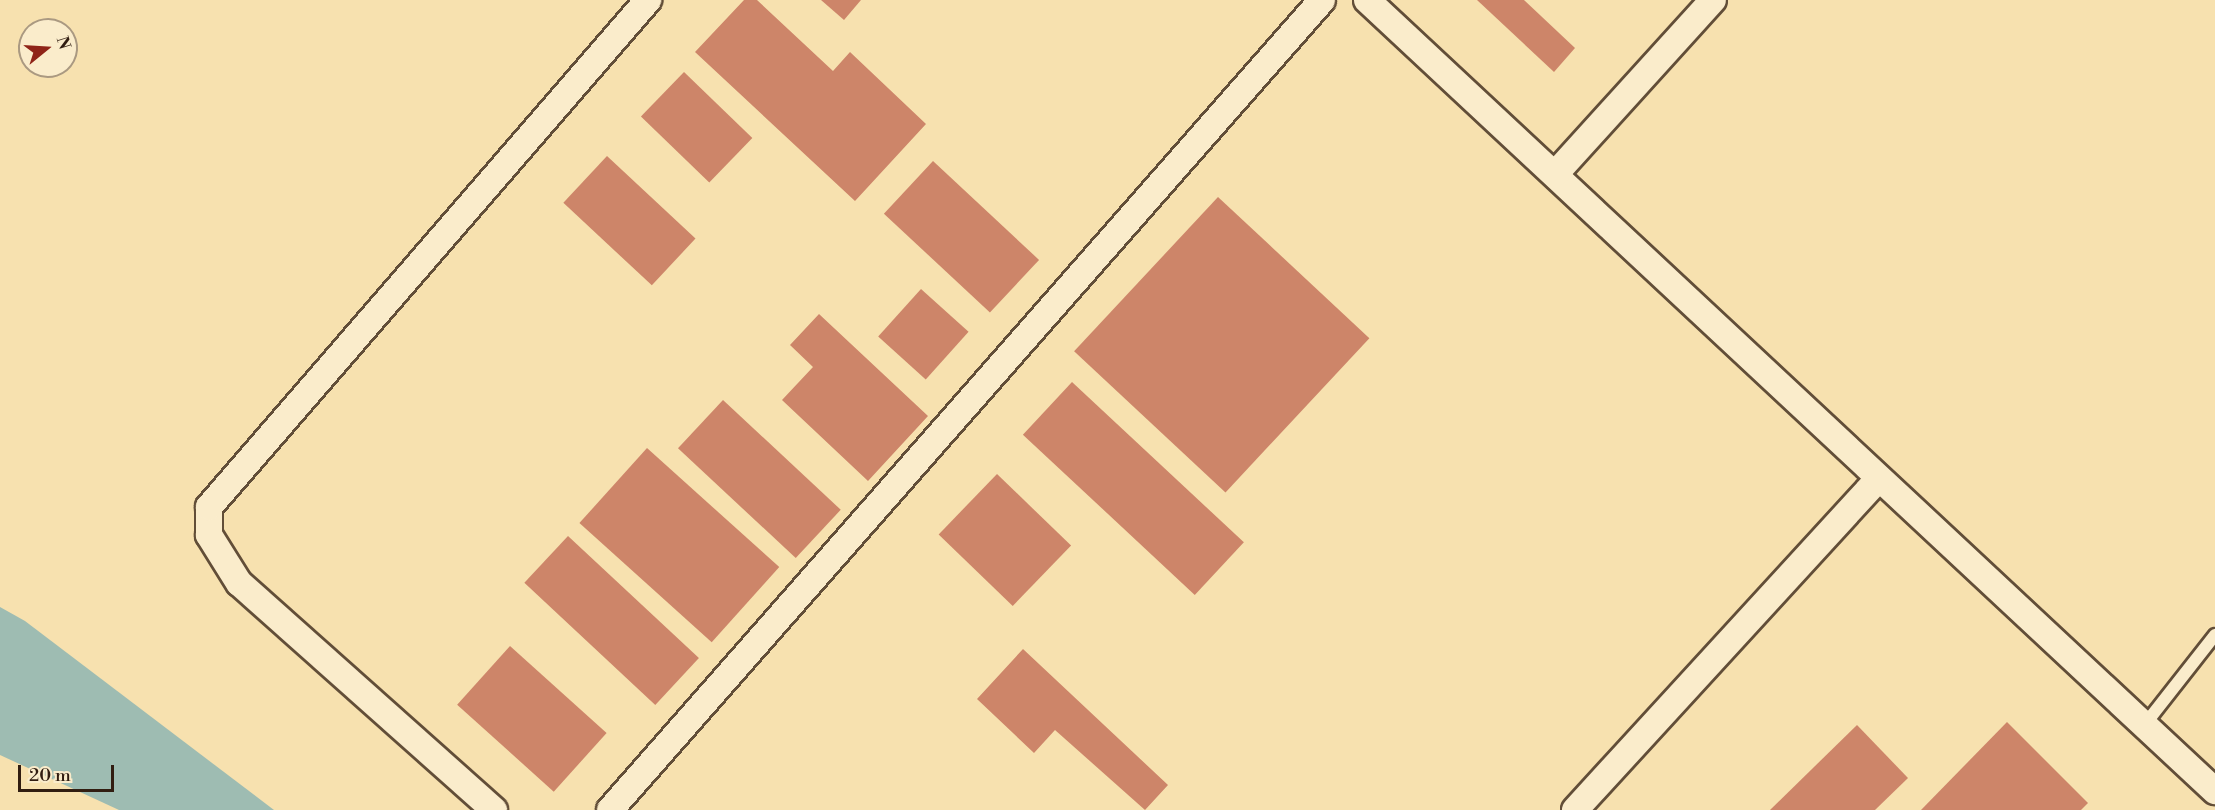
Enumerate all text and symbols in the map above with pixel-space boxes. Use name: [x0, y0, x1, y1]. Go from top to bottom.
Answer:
north arrow: [18, 18, 78, 78]
text: N: [52, 34, 75, 52]
scale bar: [21, 753, 117, 791]
text: 20 m: [29, 764, 71, 787]

